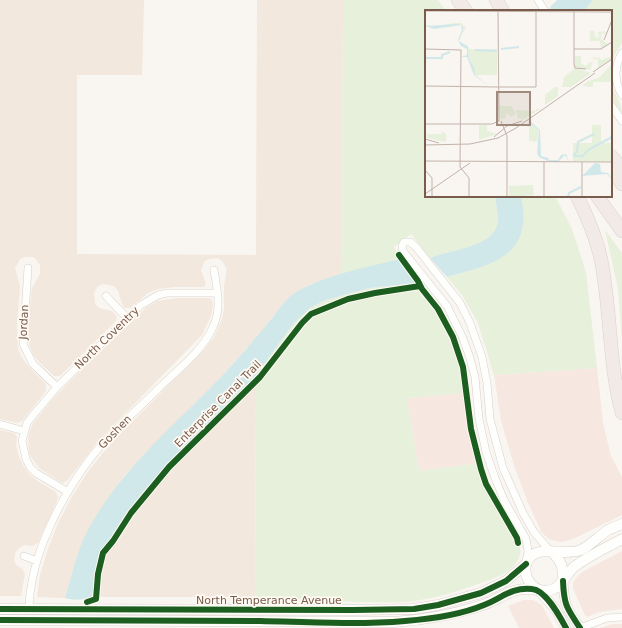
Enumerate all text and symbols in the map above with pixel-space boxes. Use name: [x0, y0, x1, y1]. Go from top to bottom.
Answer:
inset map: [425, 10, 612, 197]
street label: Jordan: [17, 304, 31, 341]
street label: North Coventry: [72, 304, 142, 372]
street label: Enterprise Canal Trail: [172, 358, 264, 450]
street label: Goshen: [96, 412, 134, 452]
street label: North Temperance Avenue: [196, 594, 342, 607]

